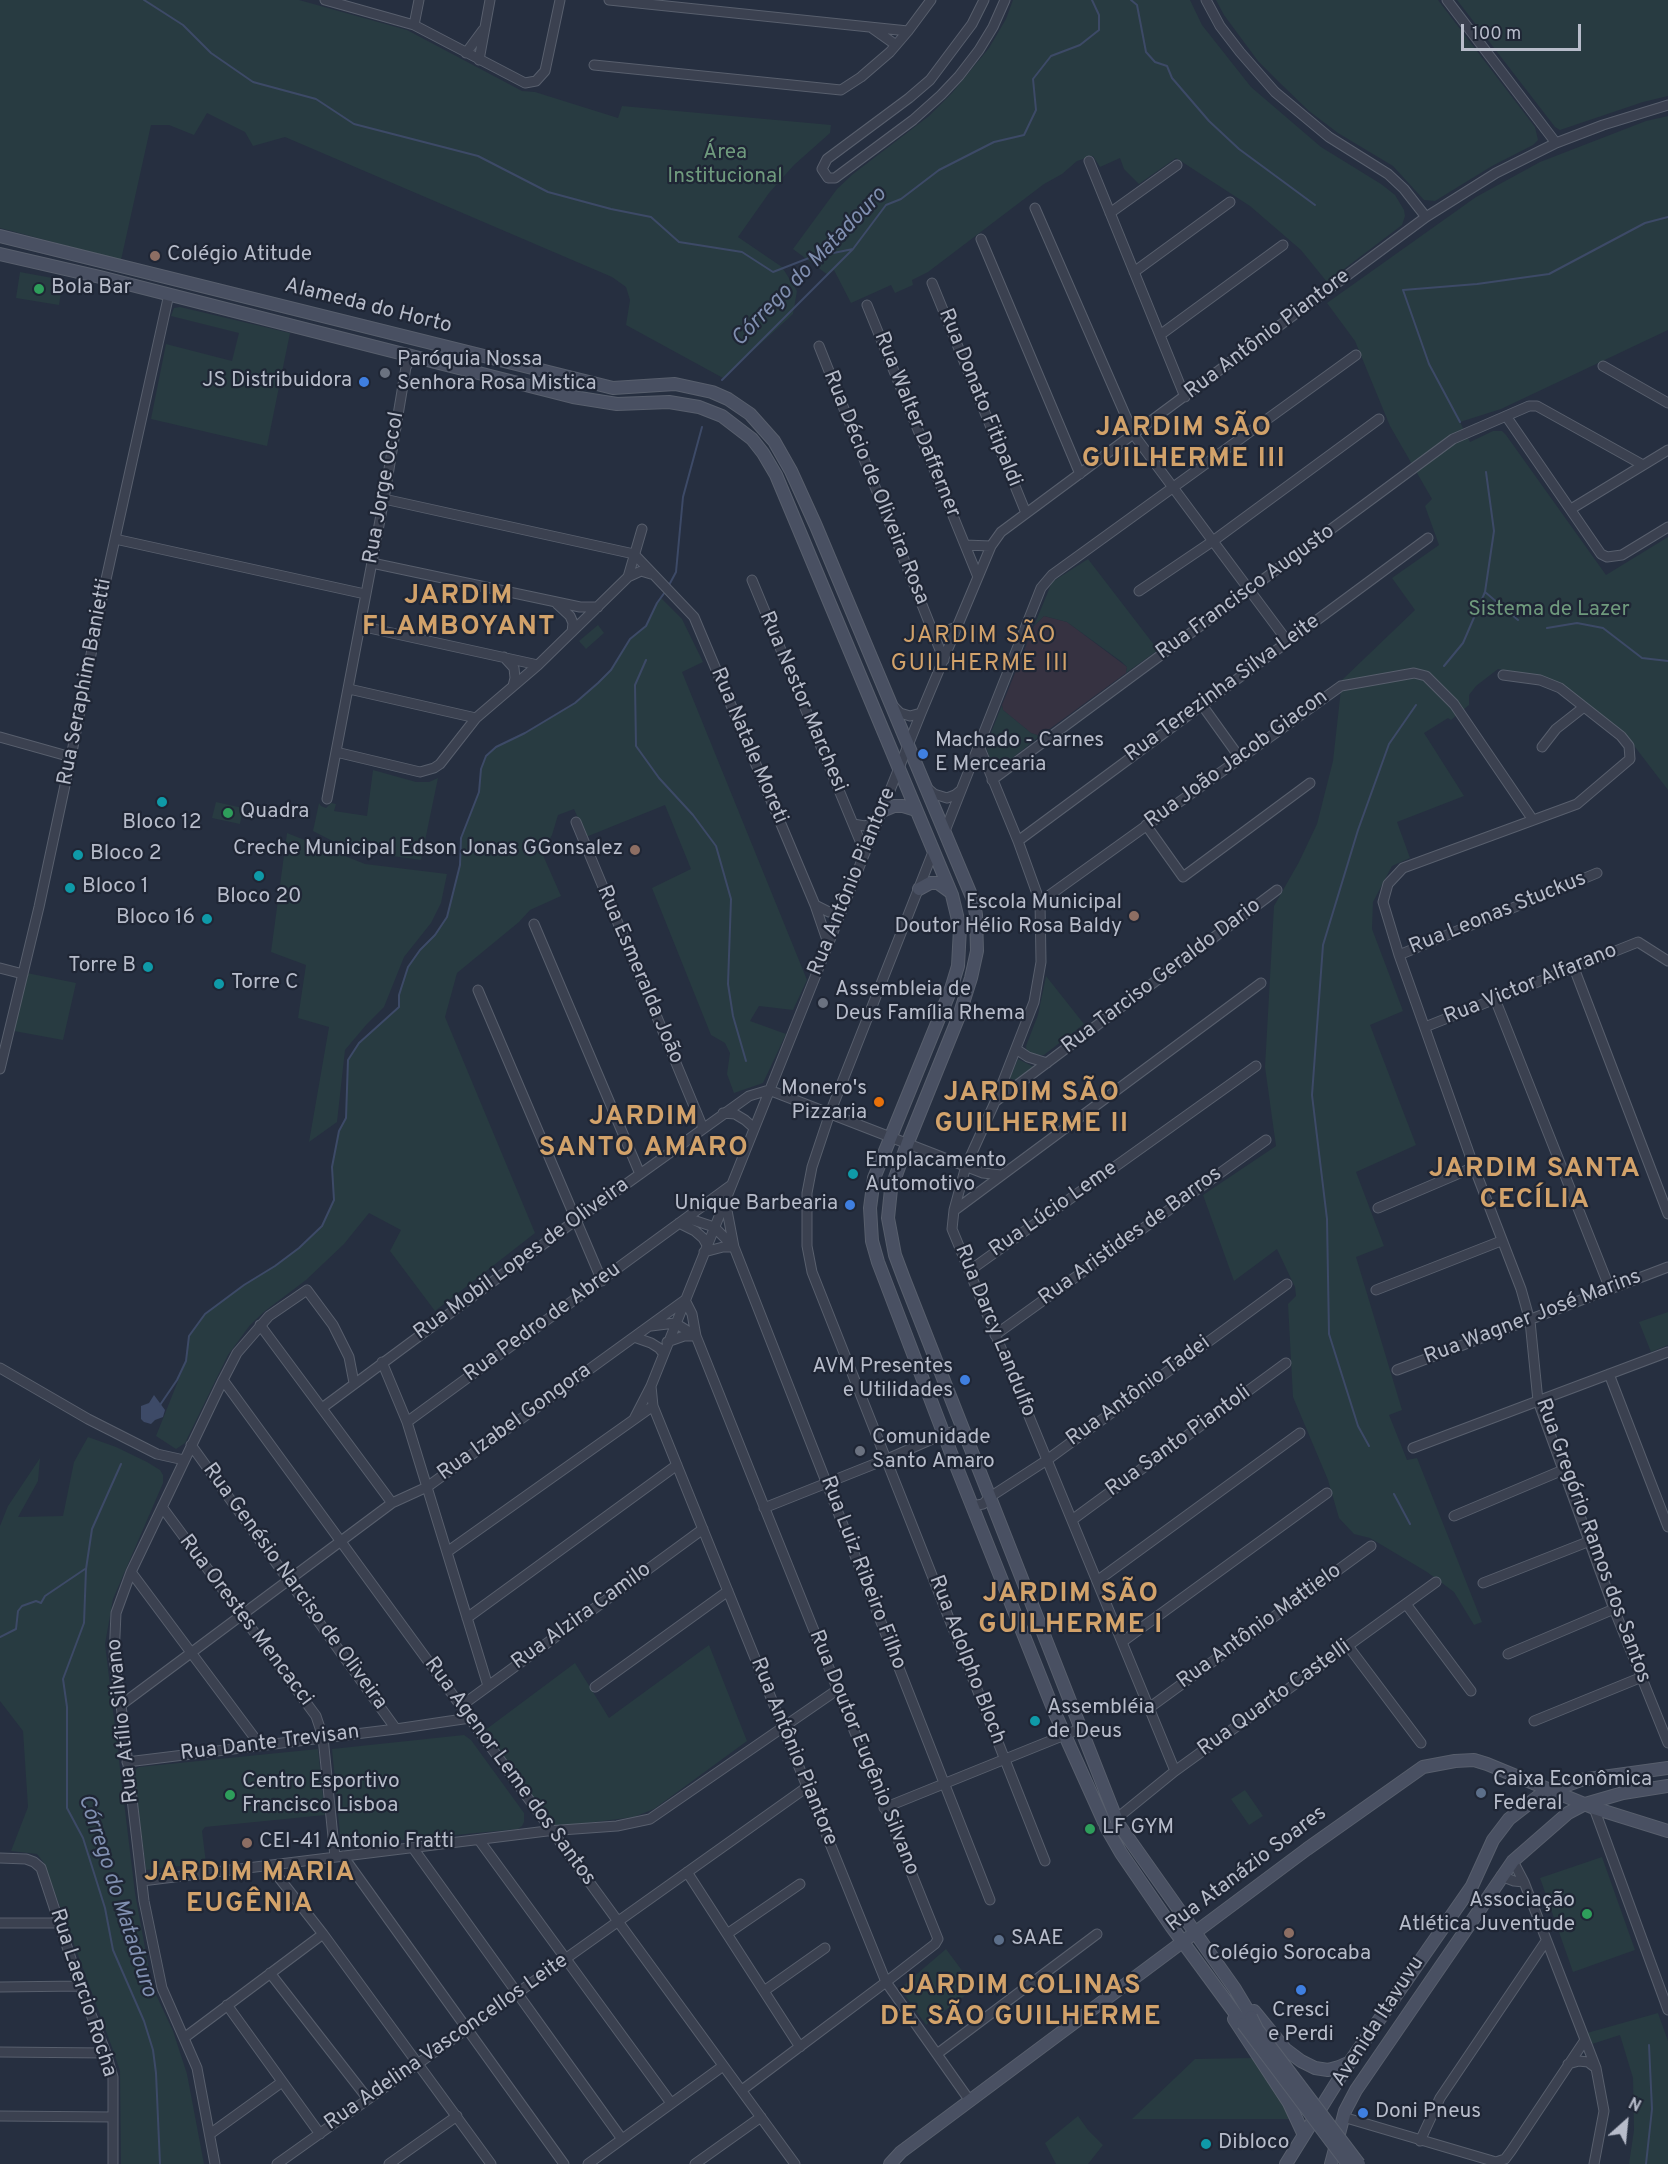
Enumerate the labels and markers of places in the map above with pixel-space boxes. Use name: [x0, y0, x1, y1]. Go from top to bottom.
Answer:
place label: Colégio Atitude: [167, 243, 312, 269]
marker: Colégio Atitude: [148, 249, 162, 263]
place label: Bola Bar: [51, 276, 132, 302]
marker: Bola Bar: [32, 282, 46, 296]
place label: Paróquia Nossa Senhora Rosa Mistica: [397, 348, 597, 398]
marker: Paróquia Nossa Senhora Rosa Mistica: [378, 366, 392, 380]
place label: JS Distribuidora: [202, 369, 352, 395]
marker: JS Distribuidora: [357, 375, 371, 389]
place label: Machado - Carnes E Mercearia: [935, 729, 1104, 779]
marker: Machado - Carnes E Mercearia: [916, 747, 930, 761]
marker: Bloco 12: [155, 795, 169, 809]
place label: Quadra: [240, 800, 309, 826]
marker: Quadra: [221, 806, 235, 820]
place label: Bloco 12: [122, 811, 202, 837]
place label: Creche Municipal Edson Jonas GGonsalez: [233, 837, 623, 863]
place label: Bloco 2: [90, 842, 162, 868]
marker: Creche Municipal Edson Jonas GGonsalez: [628, 843, 642, 857]
marker: Bloco 2: [71, 848, 85, 862]
marker: Bloco 20: [252, 869, 266, 883]
place label: Bloco 1: [82, 875, 148, 901]
marker: Bloco 1: [63, 881, 77, 895]
place label: Bloco 20: [217, 885, 301, 911]
place label: Escola Municipal Doutor Hélio Rosa Baldy: [894, 891, 1122, 941]
place label: Bloco 16: [116, 906, 195, 932]
marker: Escola Municipal Doutor Hélio Rosa Baldy: [1127, 909, 1141, 923]
marker: Bloco 16: [200, 912, 214, 926]
place label: Torre B: [68, 954, 136, 980]
marker: Torre B: [141, 960, 155, 974]
place label: Torre C: [231, 971, 298, 997]
marker: Torre C: [212, 977, 226, 991]
place label: Assembleia de Deus Família Rhema: [835, 978, 1025, 1028]
marker: Assembleia de Deus Família Rhema: [816, 996, 830, 1010]
place label: Monero's Pizzaria: [781, 1077, 867, 1127]
marker: Monero's Pizzaria: [872, 1095, 886, 1109]
place label: Emplacamento Automotivo: [865, 1149, 1006, 1199]
marker: Emplacamento Automotivo: [846, 1167, 860, 1181]
place label: Unique Barbearia: [674, 1192, 838, 1218]
marker: Unique Barbearia: [843, 1198, 857, 1212]
place label: AVM Presentes e Utilidades: [812, 1355, 953, 1405]
marker: AVM Presentes e Utilidades: [958, 1373, 972, 1387]
place label: Comunidade Santo Amaro: [872, 1426, 995, 1476]
marker: Comunidade Santo Amaro: [853, 1444, 867, 1458]
place label: Assembléia de Deus: [1047, 1696, 1155, 1746]
marker: Assembléia de Deus: [1028, 1714, 1042, 1728]
place label: Caixa Econômica Federal: [1493, 1768, 1652, 1818]
place label: Centro Esportivo Francisco Lisboa: [242, 1770, 400, 1820]
marker: Caixa Econômica Federal: [1474, 1786, 1488, 1800]
marker: Centro Esportivo Francisco Lisboa: [223, 1788, 237, 1802]
place label: LF GYM: [1102, 1816, 1174, 1842]
marker: LF GYM: [1083, 1822, 1097, 1836]
place label: CEI-41 Antonio Fratti: [259, 1830, 454, 1856]
marker: CEI-41 Antonio Fratti: [240, 1836, 254, 1850]
place label: Associação Atlética Juventude: [1398, 1889, 1575, 1939]
marker: Associação Atlética Juventude: [1580, 1907, 1594, 1921]
marker: Colégio Sorocaba: [1282, 1926, 1296, 1940]
place label: SAAE: [1011, 1927, 1064, 1953]
marker: SAAE: [992, 1933, 1006, 1947]
place label: Colégio Sorocaba: [1207, 1942, 1371, 1968]
marker: Cresci e Perdi: [1294, 1983, 1308, 1997]
place label: Cresci e Perdi: [1268, 1999, 1334, 2049]
place label: Doni Pneus: [1375, 2100, 1481, 2126]
marker: Doni Pneus: [1356, 2106, 1370, 2120]
place label: Dibloco: [1218, 2131, 1289, 2157]
marker: Dibloco: [1199, 2137, 1213, 2151]

